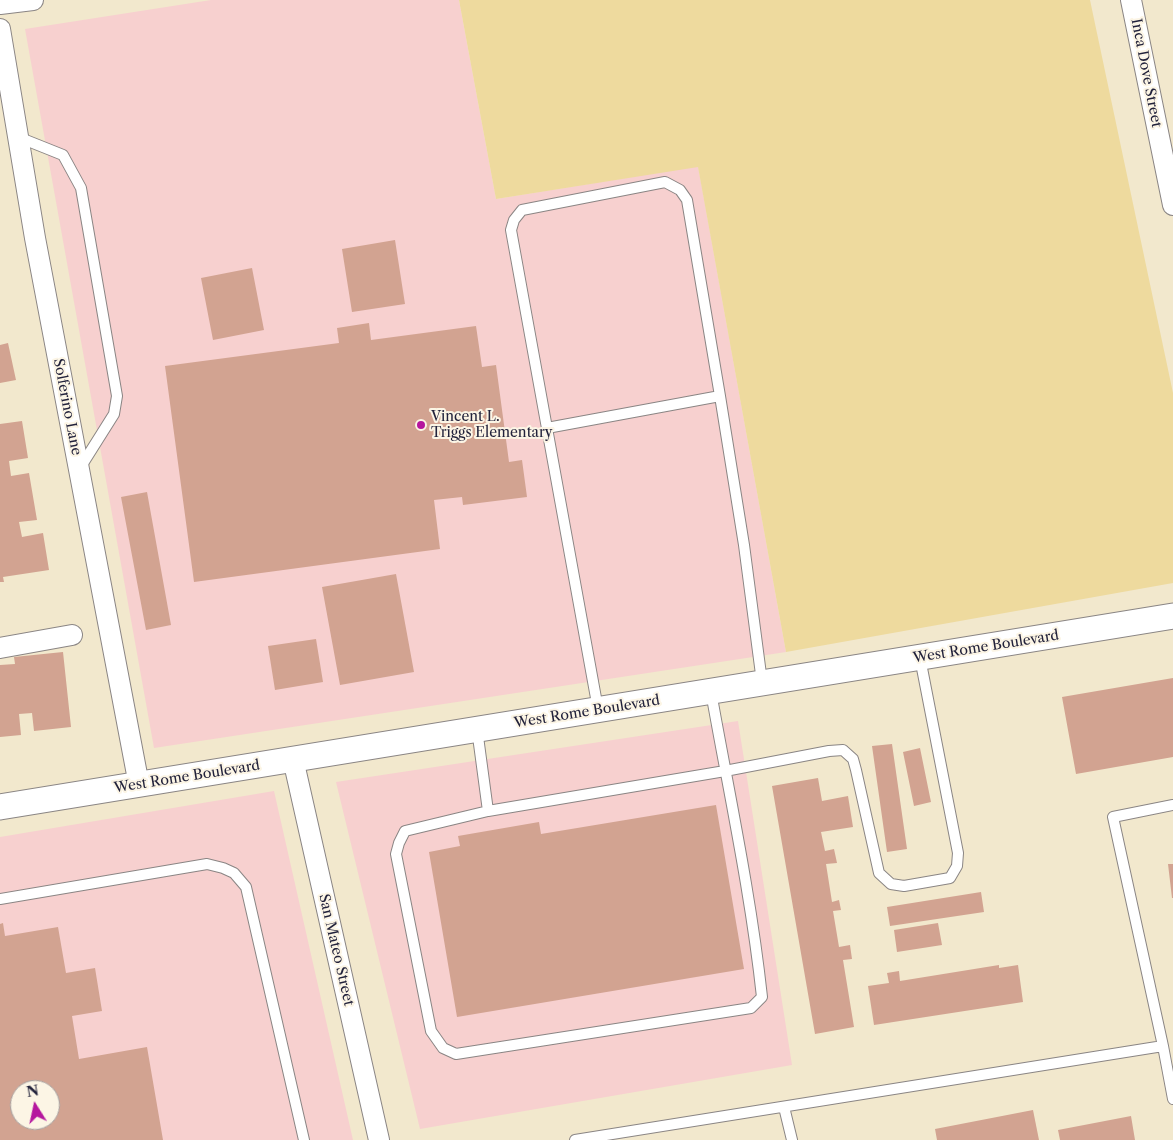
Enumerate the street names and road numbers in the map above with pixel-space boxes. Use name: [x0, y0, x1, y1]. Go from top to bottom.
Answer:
street label: Inca Dove Street: [1127, 17, 1165, 129]
street label: Solferino Lane: [49, 357, 85, 457]
street label: West Rome Boulevard: [912, 627, 1060, 667]
street label: West Rome Boulevard: [513, 692, 661, 732]
street label: West Rome Boulevard: [113, 757, 261, 797]
street label: San Mateo Street: [315, 892, 357, 1008]

